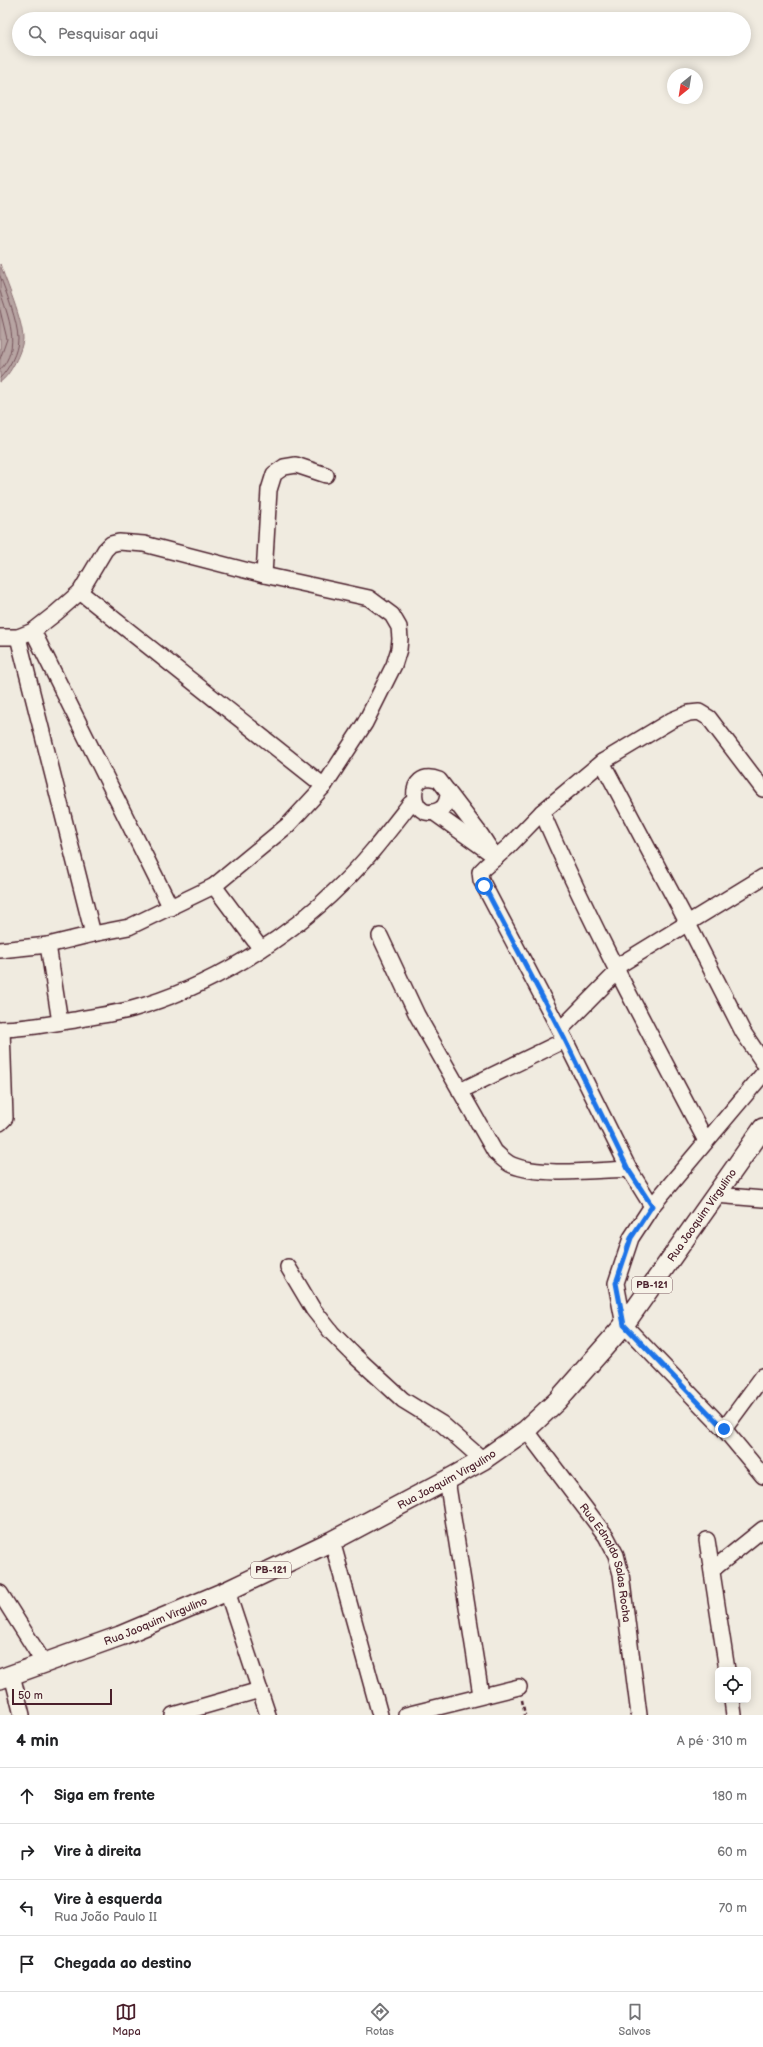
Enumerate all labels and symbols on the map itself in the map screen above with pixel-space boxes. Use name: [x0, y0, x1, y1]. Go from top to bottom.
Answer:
north arrow: [667, 68, 703, 104]
route start: [475, 877, 493, 895]
street label: Rua Jaoquim Virgulino: [664, 1166, 739, 1264]
road number: PB-121: [632, 1277, 672, 1293]
route end: [715, 1420, 733, 1438]
street label: Rua Jaoquim Virgulino: [395, 1447, 498, 1512]
street label: Rua Ednaldo Salas Rocha: [577, 1501, 634, 1623]
road number: PB-121: [251, 1562, 291, 1578]
street label: Rua Jaoquim Virgulino: [102, 1594, 209, 1648]
scale bar: [12, 1687, 112, 1706]

